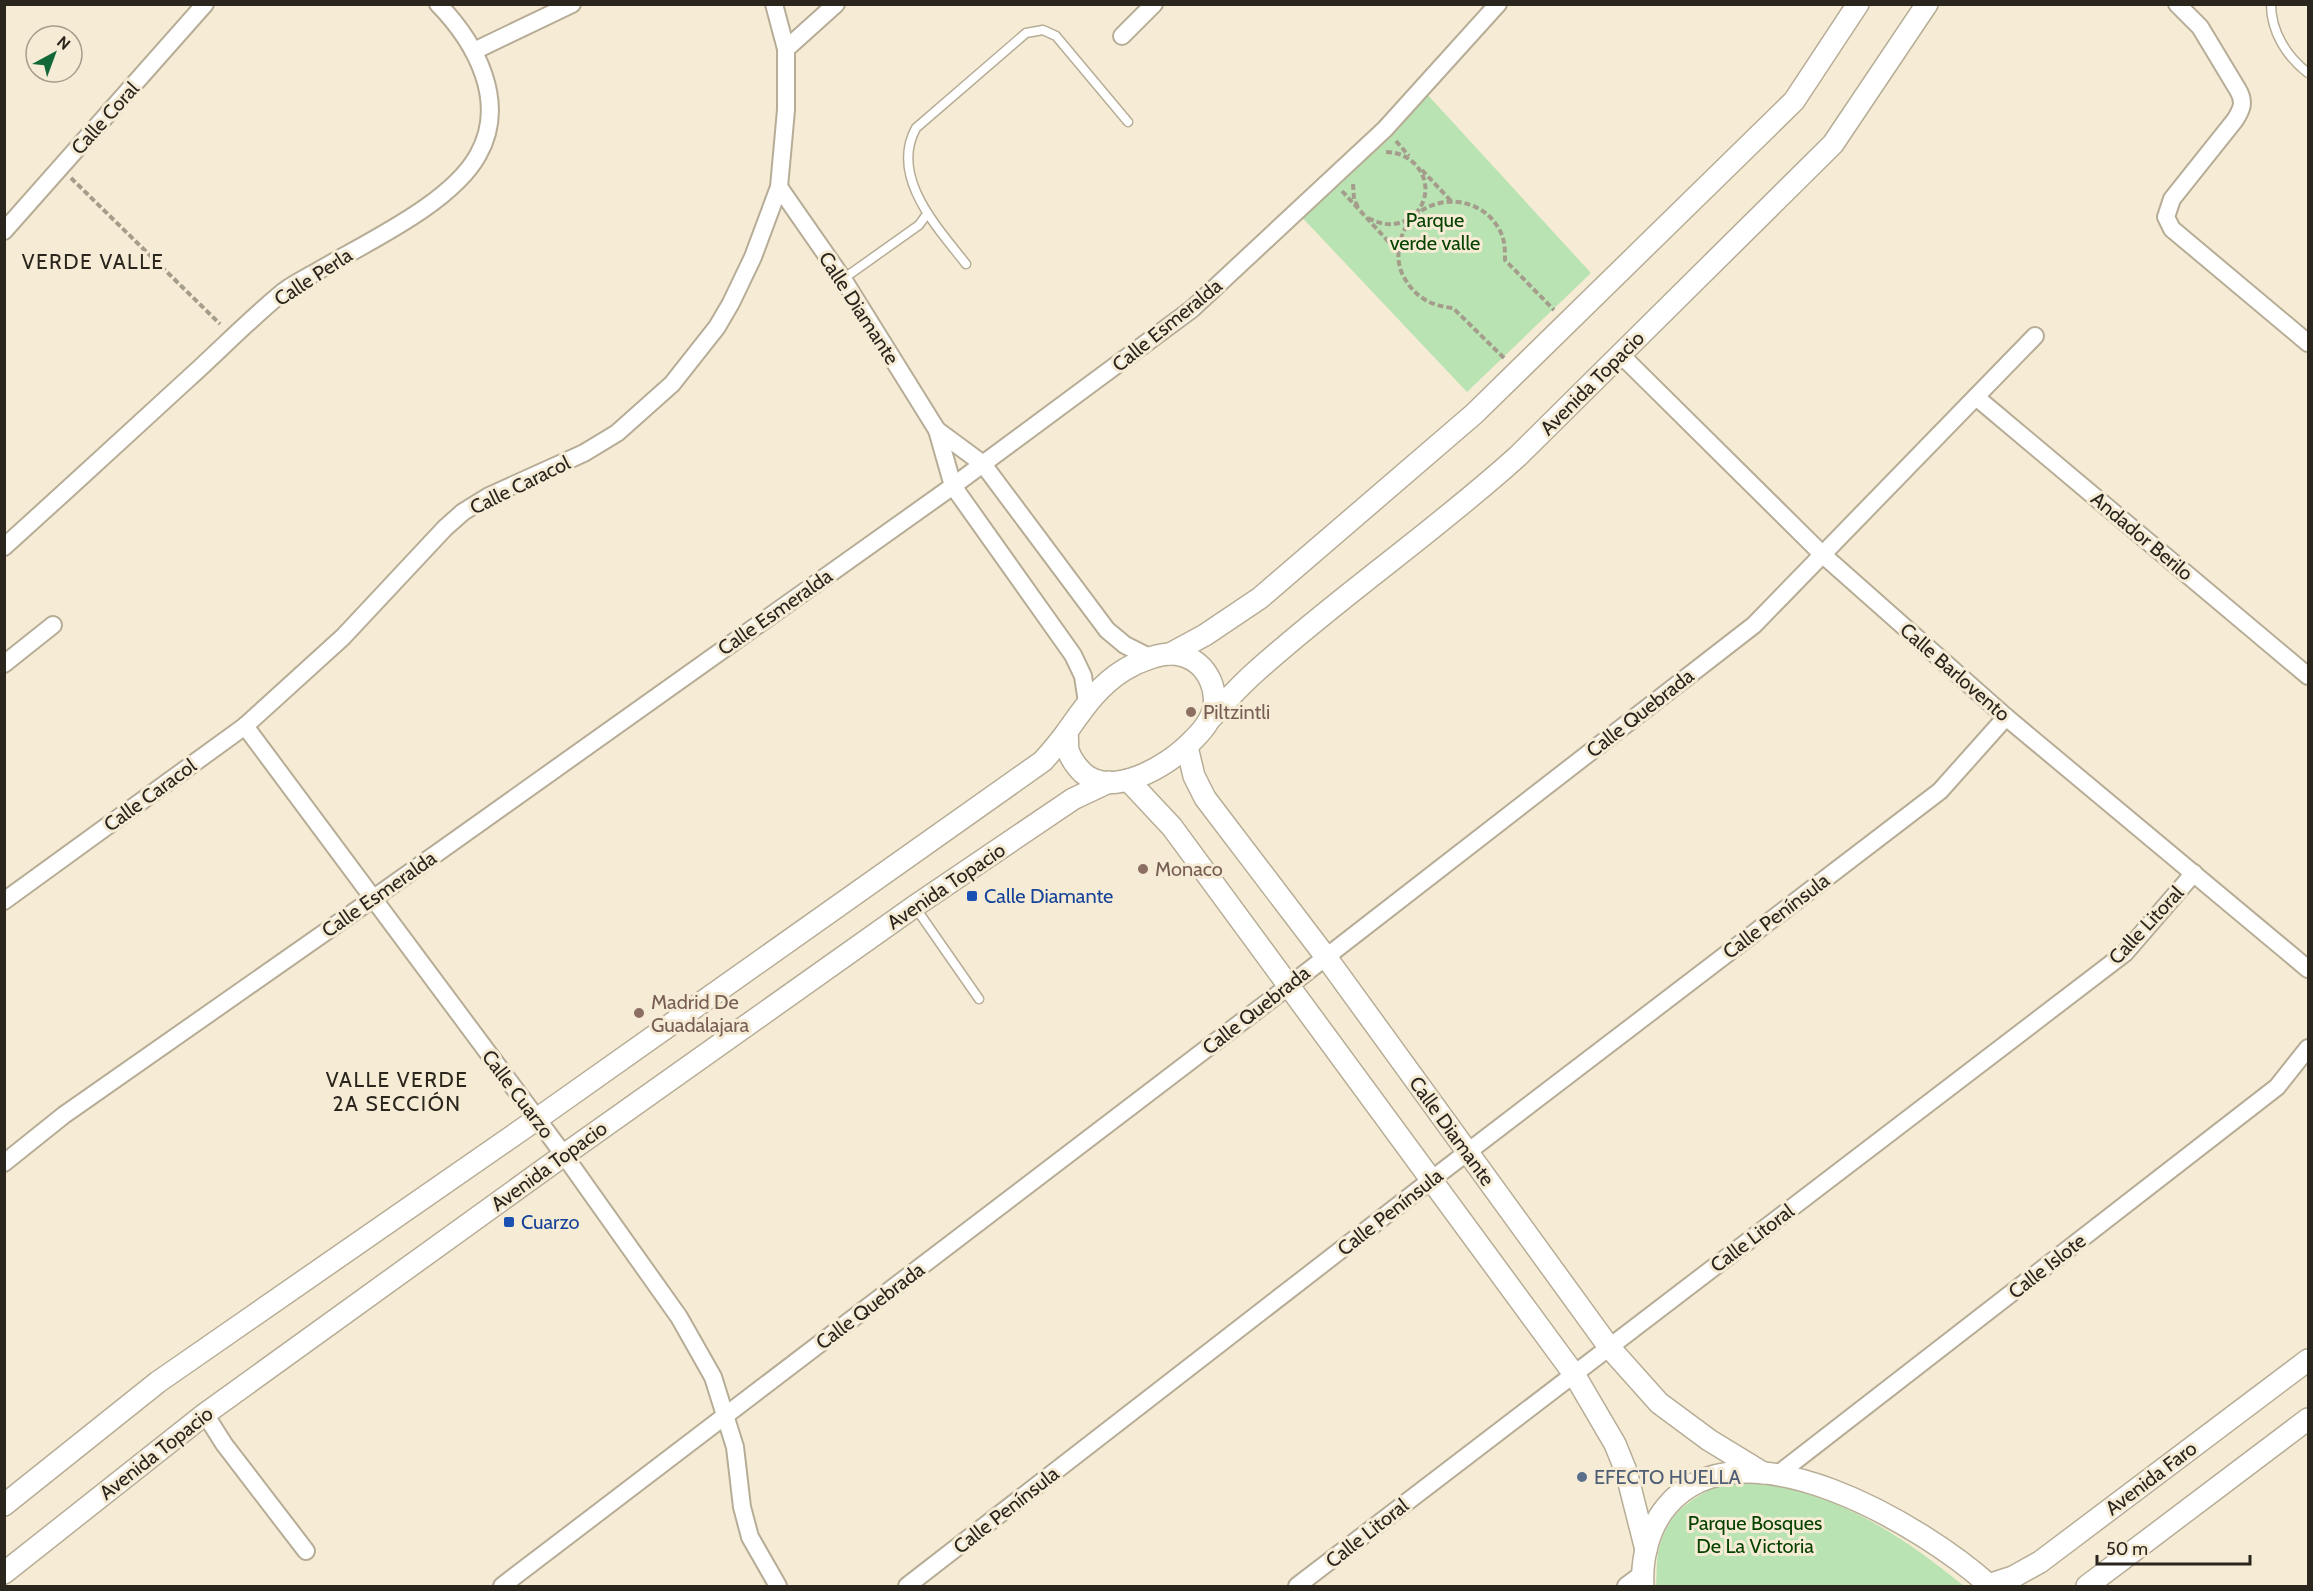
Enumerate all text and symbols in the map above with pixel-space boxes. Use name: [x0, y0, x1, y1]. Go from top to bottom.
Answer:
north arrow: [24, 24, 84, 84]
text: N: [53, 32, 74, 54]
street label: Calle Coral: [66, 76, 144, 159]
park label: Parque verde valle: [1390, 208, 1480, 255]
street label: Calle Perla: [270, 243, 357, 311]
street label: Calle Diamante: [814, 247, 904, 369]
district label: VERDE VALLE: [22, 249, 164, 274]
street label: Calle Esmeralda: [1107, 273, 1227, 377]
street label: Avenida Topacio: [1535, 326, 1649, 440]
street label: Calle Caracol: [466, 450, 574, 520]
street label: Andador Berilo: [2086, 486, 2198, 586]
street label: Calle Esmeralda: [713, 563, 837, 660]
street label: Calle Barlovento: [1895, 618, 2015, 726]
street label: Calle Quebrada: [1582, 663, 1699, 762]
place label: Piltzintli: [1203, 700, 1270, 724]
marker: Piltzintli: [1184, 705, 1198, 719]
street label: Calle Caracol: [99, 753, 201, 837]
street label: Avenida Topacio: [882, 838, 1010, 934]
street label: Calle Esmeralda: [317, 845, 441, 942]
place label: Monaco: [1155, 857, 1223, 881]
marker: Monaco: [1136, 862, 1150, 876]
street label: Calle Península: [1718, 868, 1834, 964]
street label: Calle Litoral: [2104, 881, 2189, 969]
place label: Calle Diamante: [984, 884, 1113, 908]
marker: Calle Diamante: [965, 889, 979, 903]
street label: Calle Quebrada: [1198, 960, 1315, 1059]
place label: Madrid De Guadalajara: [651, 990, 749, 1037]
marker: Madrid De Guadalajara: [632, 1006, 646, 1020]
street label: Calle Cuarzo: [477, 1045, 559, 1143]
district label: VALLE VERDE 2A SECCIÓN: [326, 1067, 468, 1116]
street label: Calle Diamante: [1404, 1072, 1500, 1190]
street label: Avenida Topacio: [486, 1116, 612, 1216]
street label: Calle Península: [1333, 1163, 1448, 1261]
street label: Calle Litoral: [1705, 1199, 1799, 1277]
place label: Cuarzo: [521, 1210, 580, 1234]
marker: Cuarzo: [502, 1215, 516, 1229]
street label: Calle Islote: [2004, 1228, 2090, 1304]
street label: Calle Quebrada: [811, 1257, 929, 1355]
street label: Avenida Topacio: [95, 1401, 217, 1505]
street label: Avenida Faro: [2101, 1436, 2201, 1520]
street label: Calle Península: [949, 1461, 1064, 1559]
place label: EFECTO HUELLA: [1594, 1465, 1742, 1489]
marker: EFECTO HUELLA: [1575, 1470, 1589, 1484]
street label: Calle Litoral: [1321, 1493, 1413, 1573]
park label: Parque Bosques De La Victoria: [1688, 1511, 1822, 1558]
scale bar: [2097, 1528, 2250, 1566]
text: 50 m: [2106, 1538, 2148, 1560]

